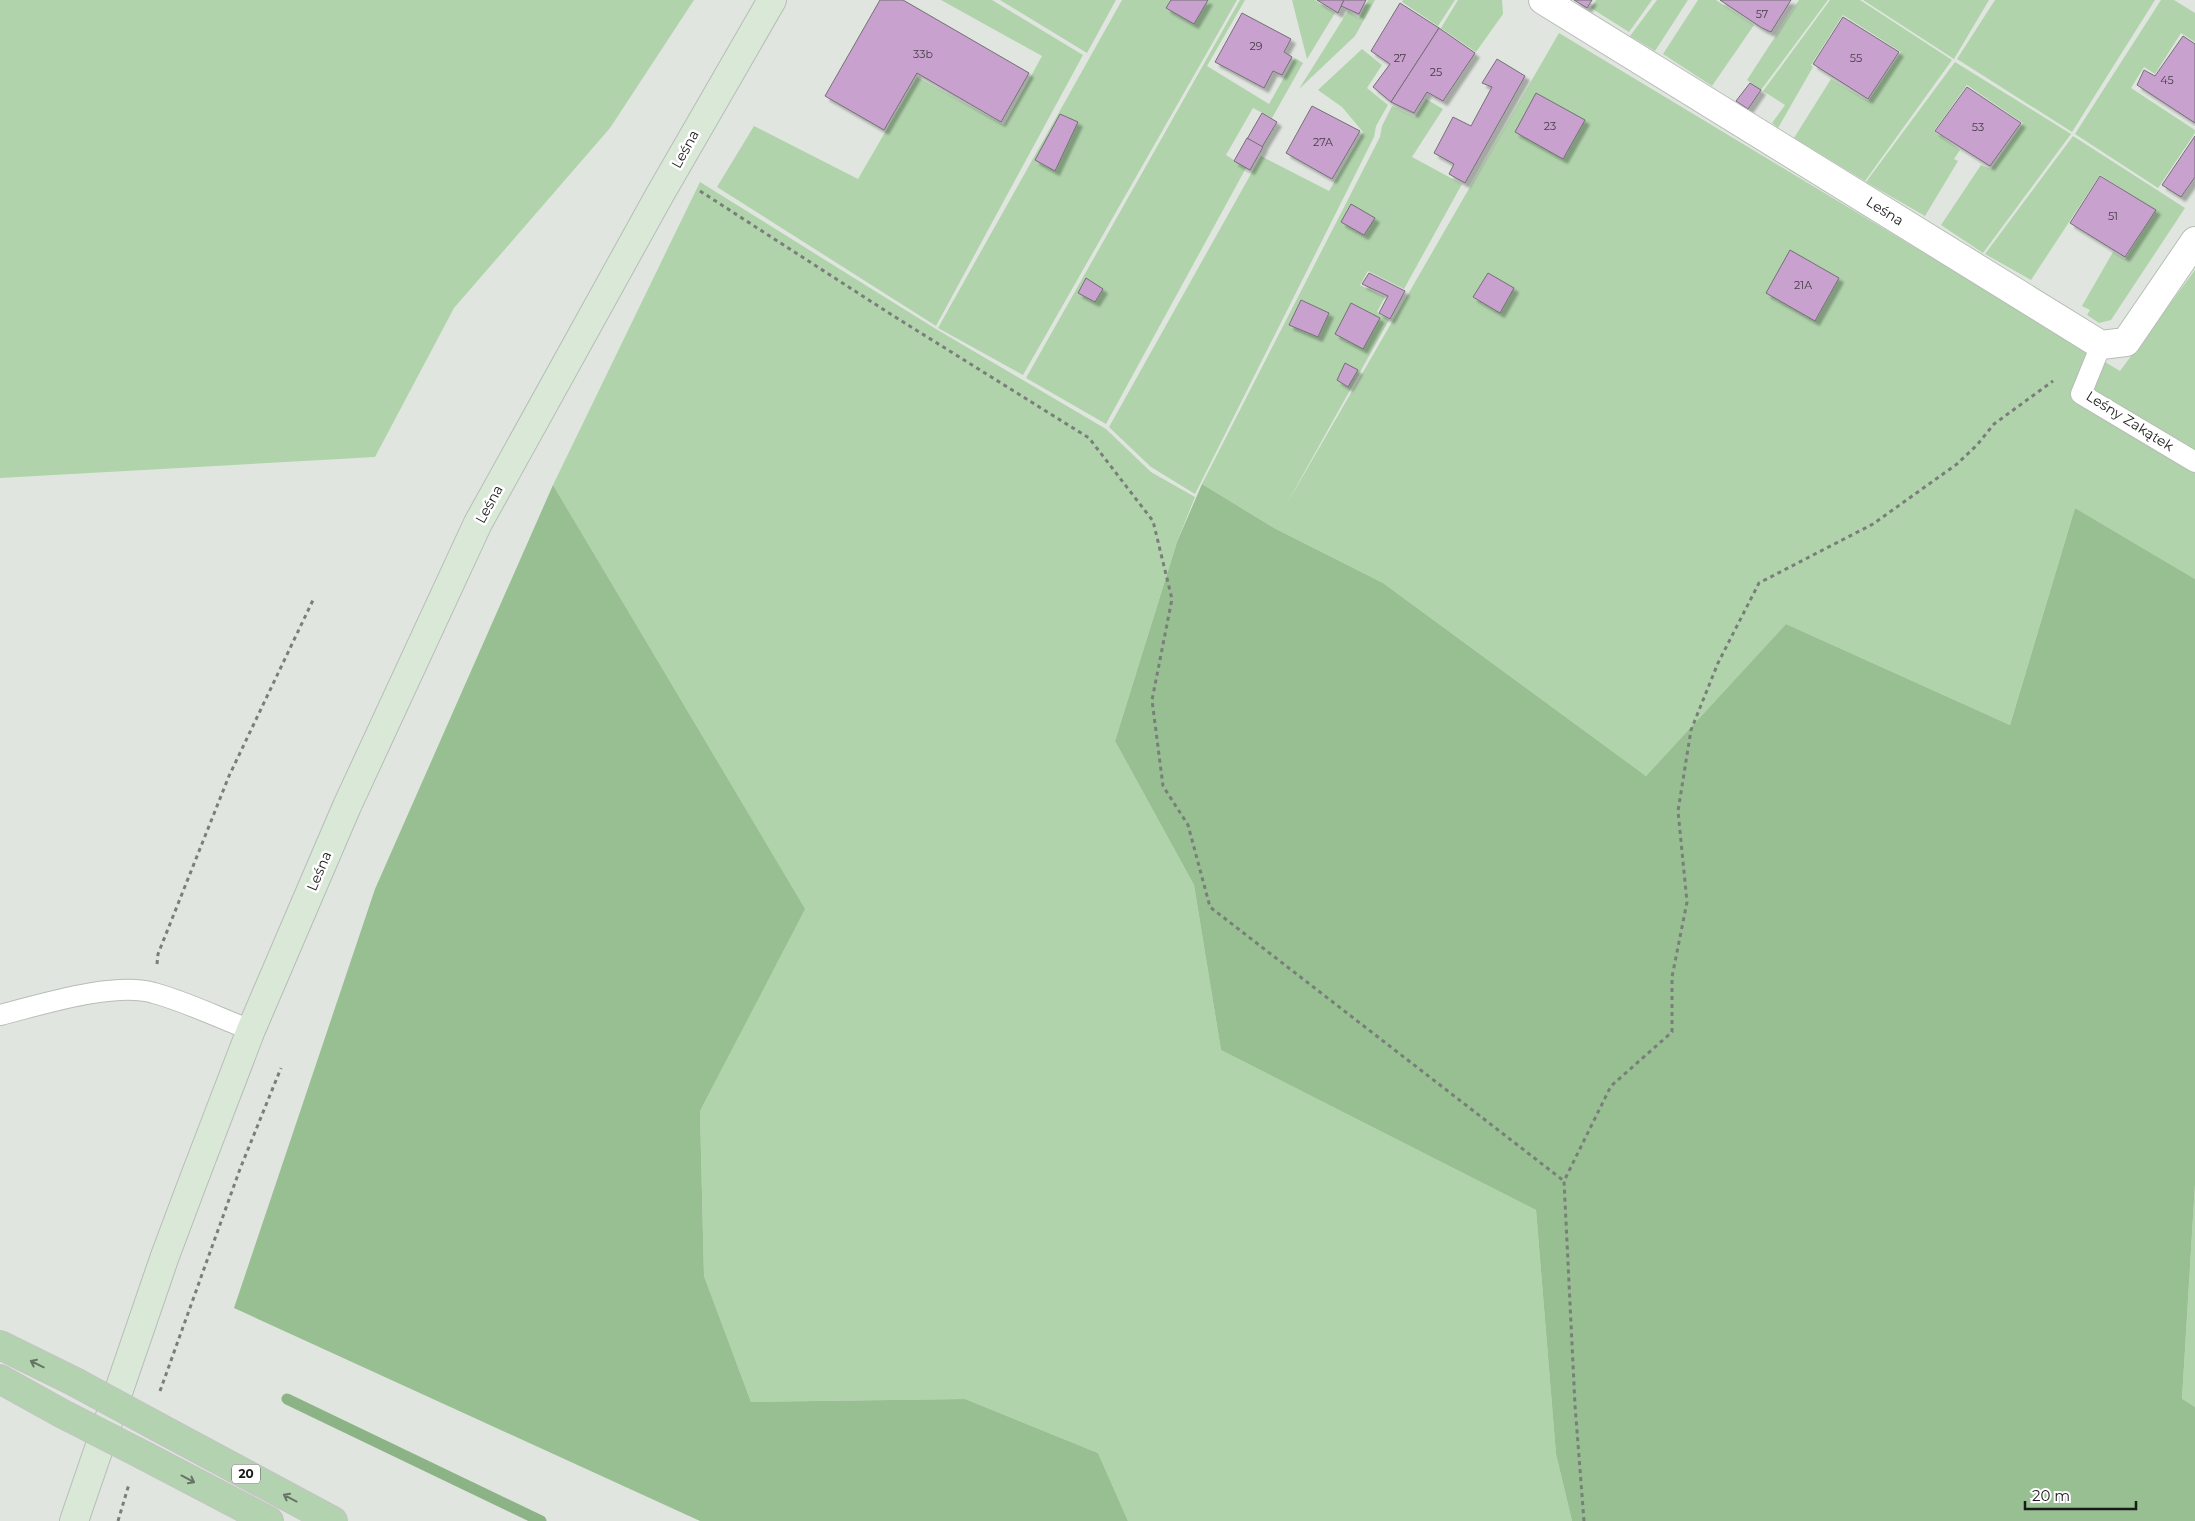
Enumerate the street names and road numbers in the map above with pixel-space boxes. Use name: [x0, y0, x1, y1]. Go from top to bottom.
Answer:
street label: Leśna: [667, 127, 703, 171]
street label: Leśna: [1863, 192, 1907, 230]
street label: Leśny Zakątek: [2083, 387, 2178, 455]
street label: Leśna: [471, 482, 507, 526]
street label: Leśna: [303, 849, 335, 893]
road number: 20: [232, 1465, 260, 1484]

